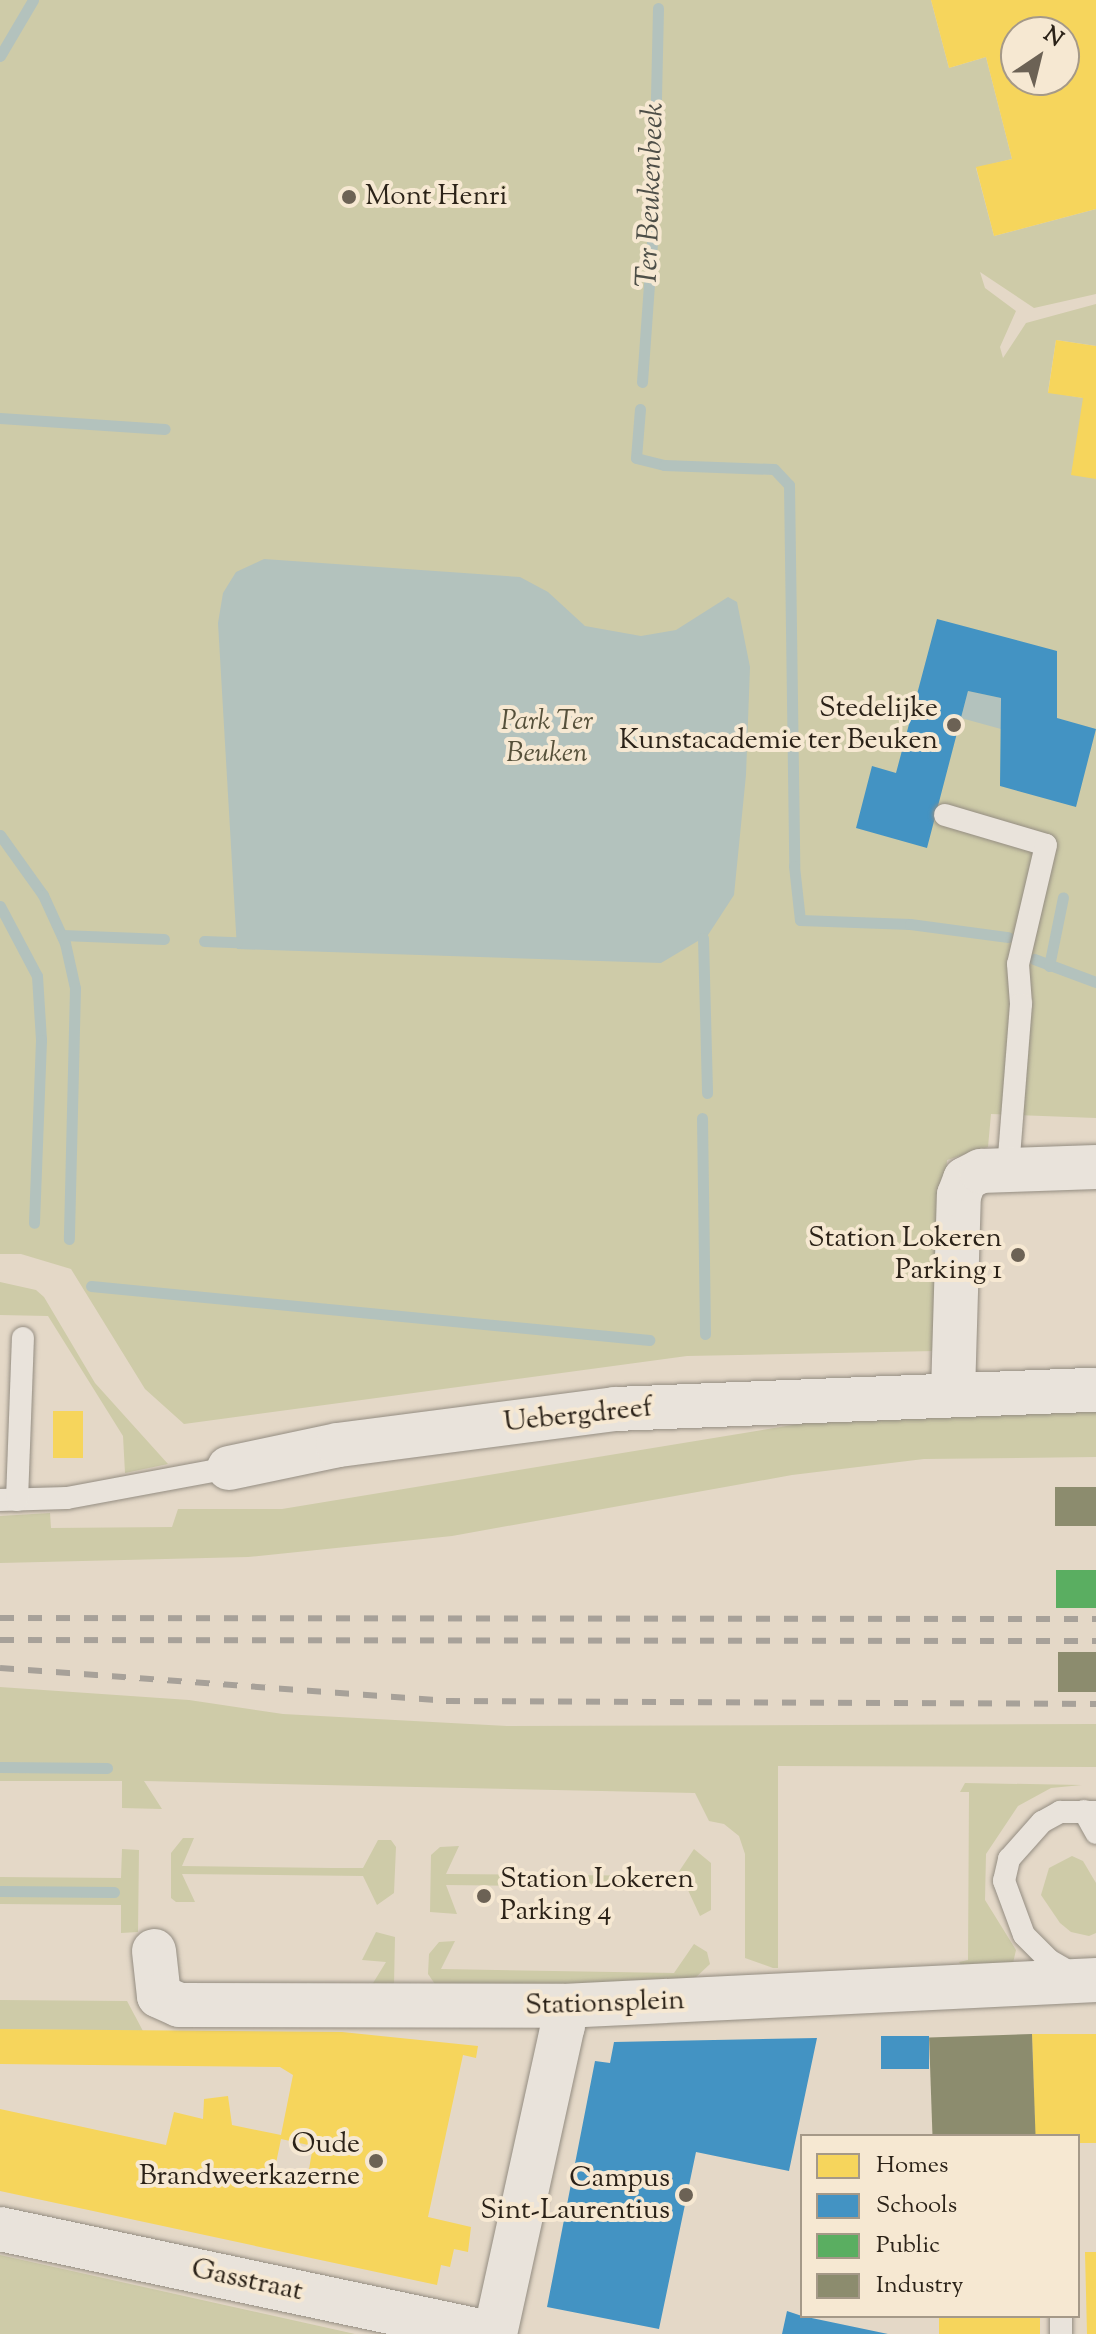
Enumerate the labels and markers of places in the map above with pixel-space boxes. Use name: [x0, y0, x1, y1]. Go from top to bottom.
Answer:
place label: Mont Henri: [365, 180, 507, 214]
marker: Mont Henri: [340, 188, 358, 206]
place label: Stedelijke Kunstacademie ter Beuken: [619, 692, 938, 758]
marker: Stedelijke Kunstacademie ter Beuken: [945, 716, 963, 734]
place label: Station Lokeren Parking 1: [808, 1222, 1002, 1288]
marker: Station Lokeren Parking 1: [1009, 1246, 1027, 1264]
place label: Station Lokeren Parking 4: [500, 1863, 694, 1929]
marker: Station Lokeren Parking 4: [475, 1887, 493, 1905]
place label: Oude Brandweerkazerne: [139, 2128, 360, 2194]
marker: Oude Brandweerkazerne: [367, 2152, 385, 2170]
place label: Campus Sint-Laurentius: [480, 2162, 670, 2228]
marker: Campus Sint-Laurentius: [677, 2186, 695, 2204]

